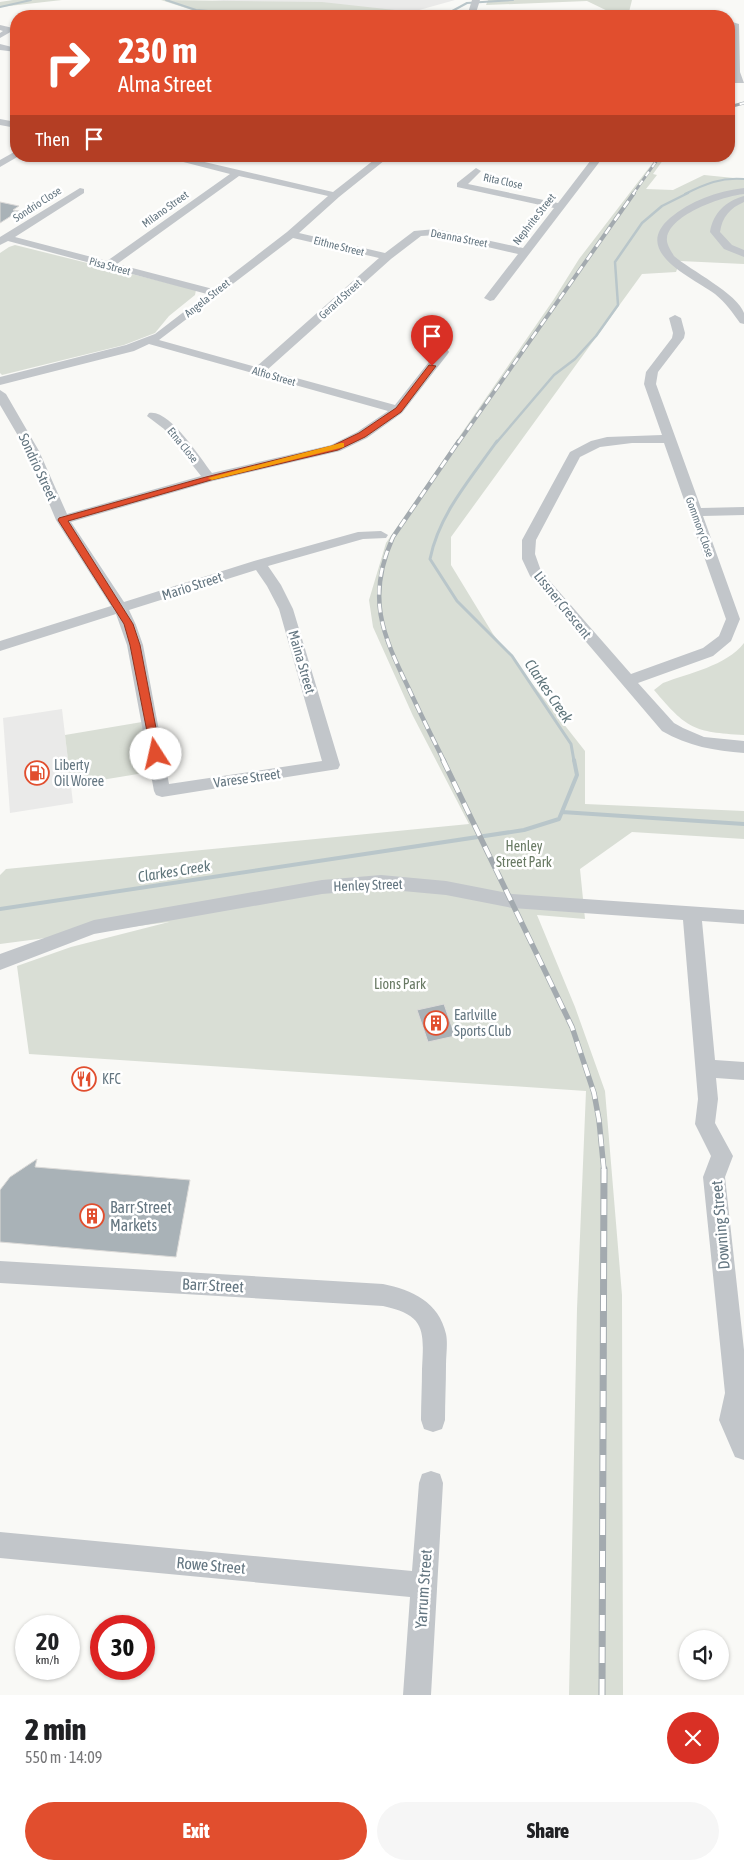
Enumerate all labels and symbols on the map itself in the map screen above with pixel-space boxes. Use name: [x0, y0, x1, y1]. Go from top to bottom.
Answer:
street label: Rita Close: [482, 171, 524, 191]
street label: Sondrio Close: [11, 184, 63, 224]
street label: Milano Street: [140, 188, 190, 230]
street label: Nephrite Street: [510, 191, 558, 247]
street label: Deanna Street: [430, 227, 488, 249]
street label: Eithne Street: [312, 234, 366, 258]
street label: Pisa Street: [88, 255, 132, 277]
street label: Angela Street: [182, 277, 232, 319]
street label: Gerard Street: [316, 277, 364, 321]
pin: [411, 315, 453, 366]
street label: Alfio Street: [251, 364, 297, 388]
street label: Etna Close: [165, 425, 201, 465]
street label: Sondrio Street: [15, 431, 61, 503]
street label: Gommory Close: [684, 495, 716, 559]
street label: Lissner Crescent: [531, 568, 595, 642]
street label: Mario Street: [160, 569, 224, 603]
street label: Maina Street: [285, 629, 319, 695]
water label: Clarkes Creek: [522, 656, 577, 726]
position arrow: [129, 727, 181, 779]
place label: Liberty Oil Woree: [54, 757, 104, 789]
fuel station icon: Liberty Oil Woree: [24, 760, 50, 786]
street label: Varese Street: [213, 765, 281, 791]
park label: Henley Street Park: [496, 838, 552, 870]
water label: Clarkes Creek: [137, 857, 212, 885]
street label: Henley Street: [333, 876, 403, 894]
park label: Lions Park: [374, 976, 426, 992]
place label: Earlville Sports Club: [454, 1007, 512, 1039]
building icon: Earlville Sports Club: [423, 1010, 449, 1036]
restaurant icon: KFC: [71, 1066, 97, 1092]
place label: KFC: [102, 1071, 122, 1087]
street label: Downing Street: [707, 1179, 734, 1270]
place label: Barr Street Markets: [110, 1198, 172, 1234]
building icon: Barr Street Markets: [79, 1203, 105, 1229]
street label: Barr Street: [182, 1274, 245, 1296]
street label: Yarrum Street: [411, 1548, 435, 1629]
street label: Rowe Street: [176, 1553, 247, 1577]
speed limit sign: 30: [90, 1615, 155, 1680]

